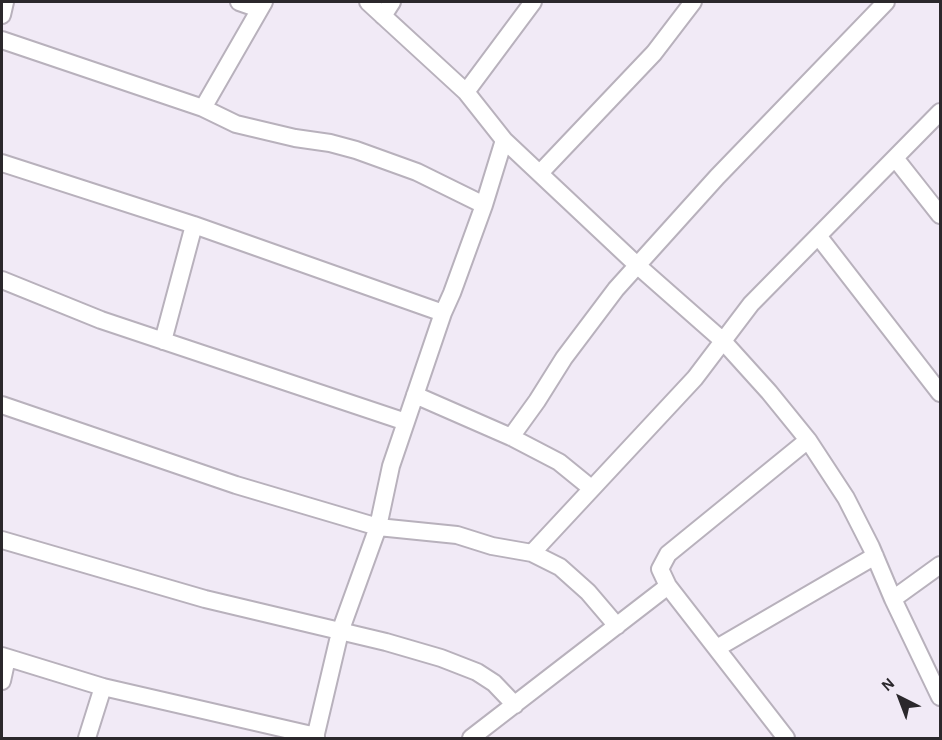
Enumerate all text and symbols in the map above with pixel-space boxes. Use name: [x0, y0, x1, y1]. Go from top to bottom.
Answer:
north arrow: [870, 668, 930, 728]
text: N: [878, 675, 897, 694]

